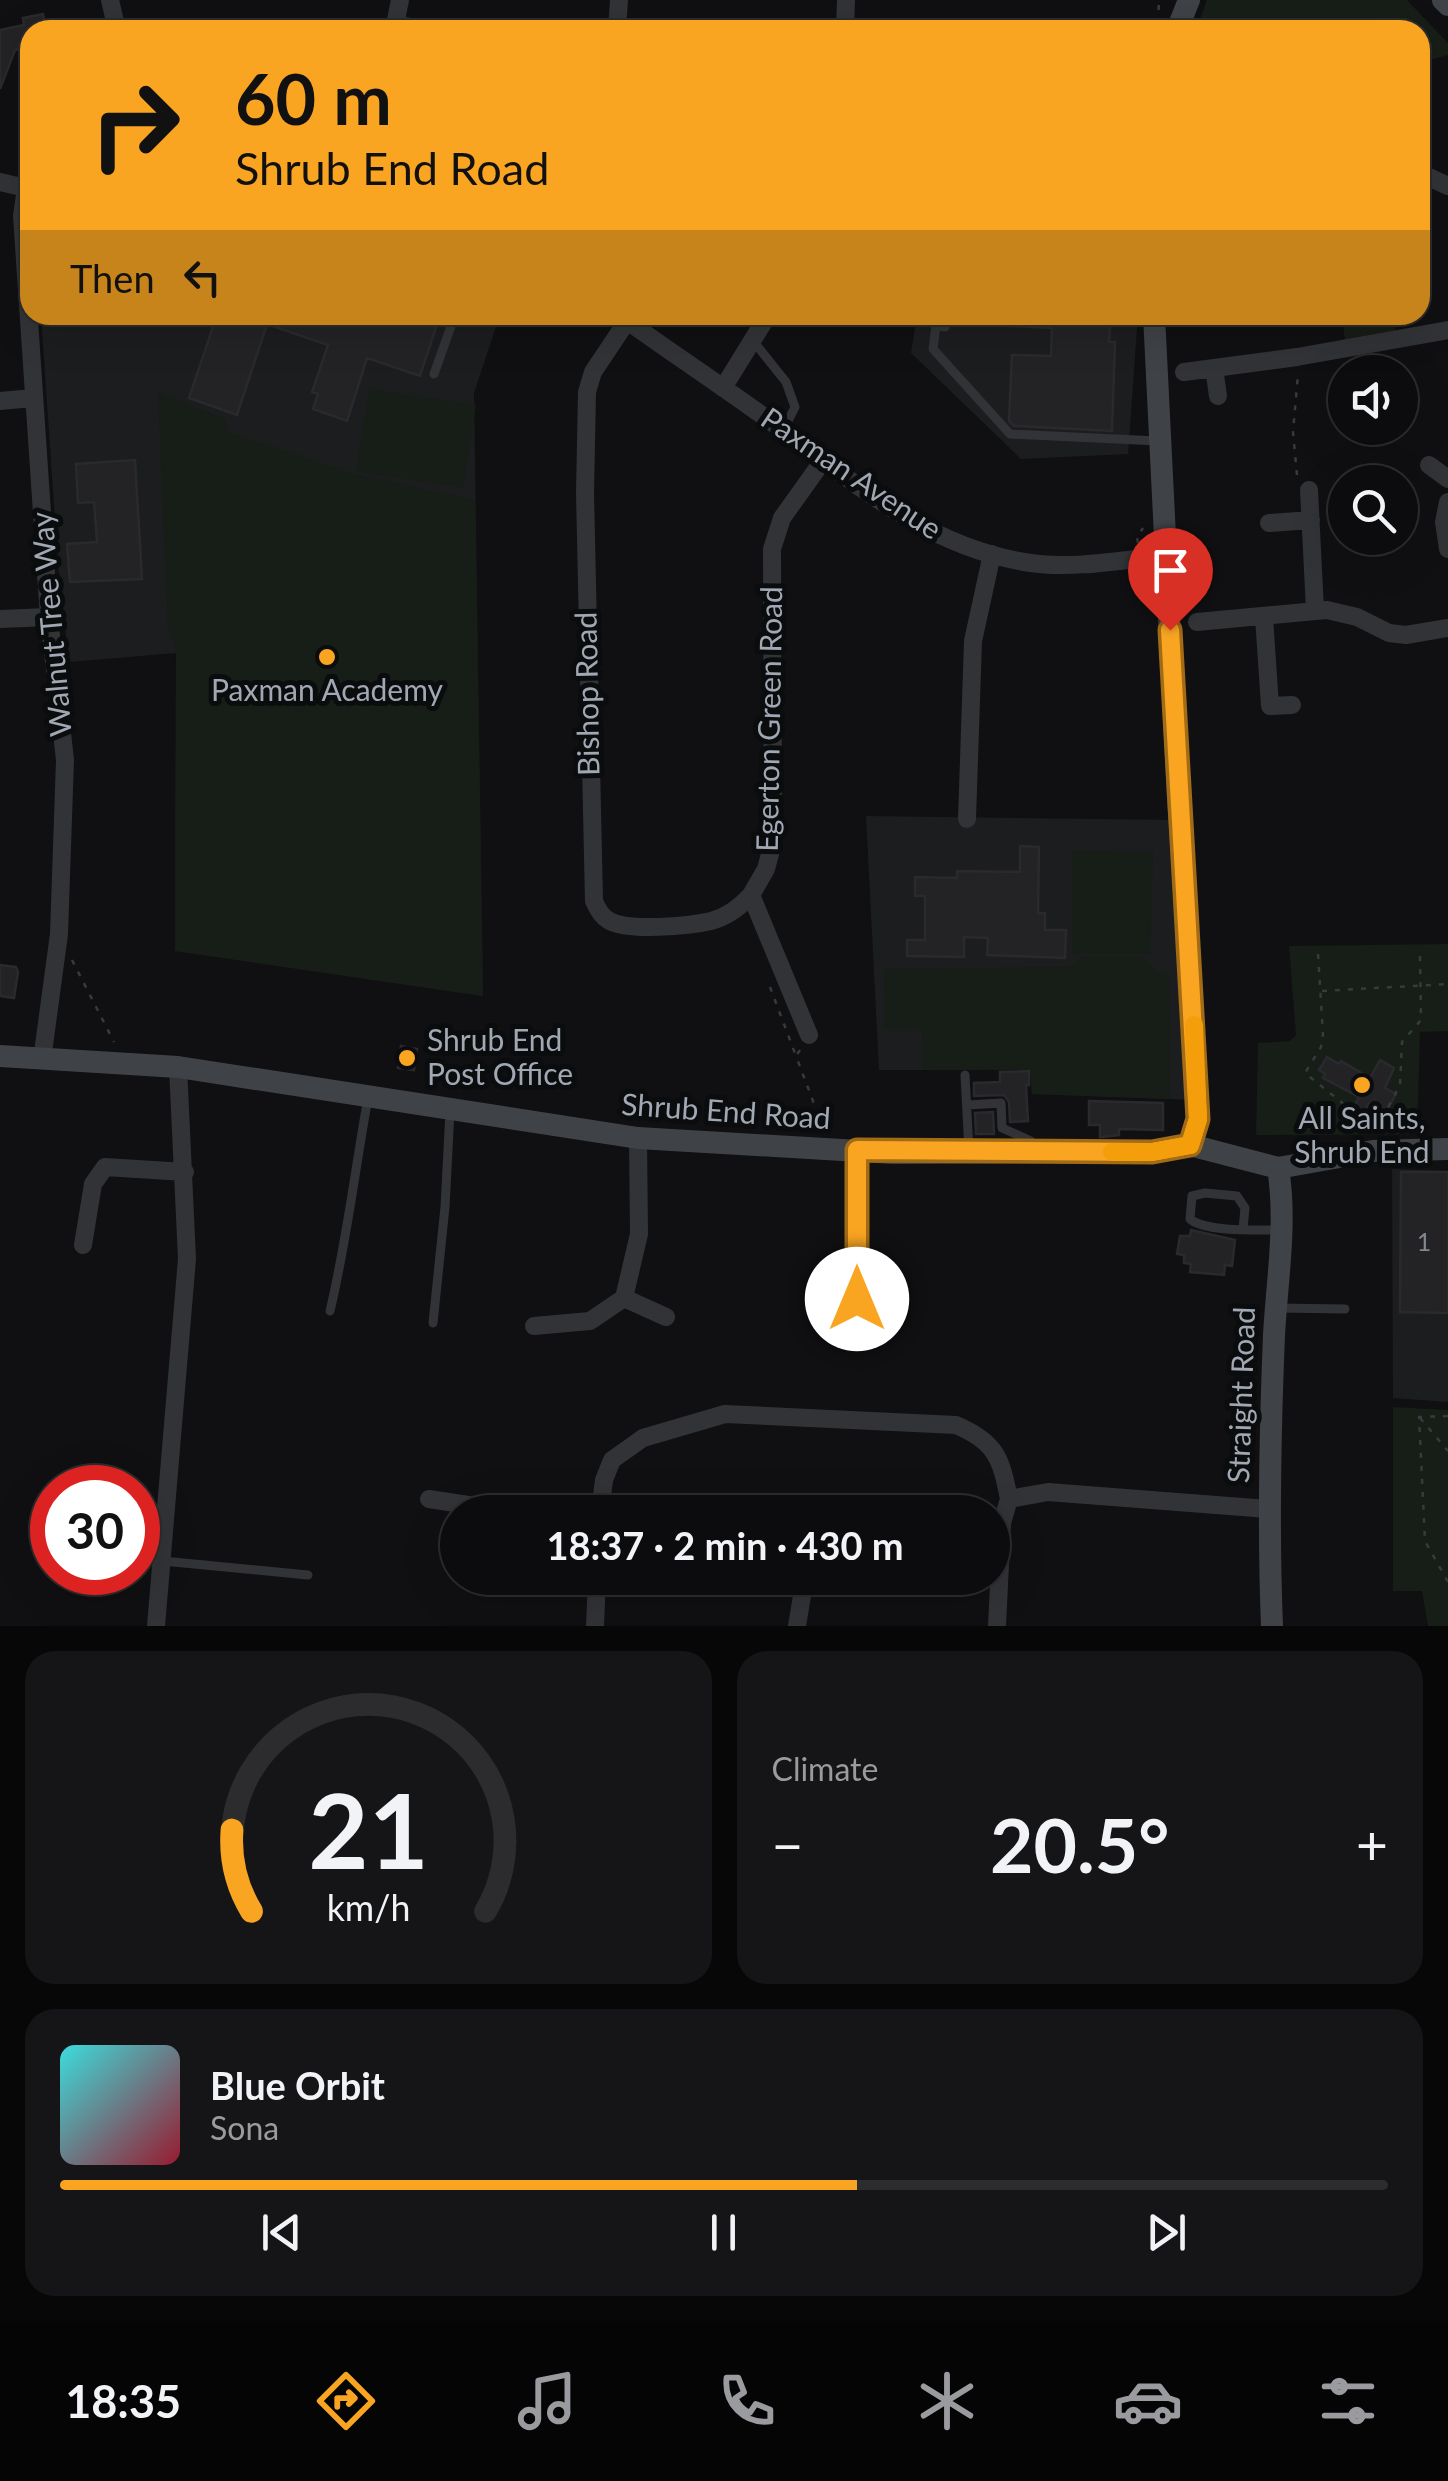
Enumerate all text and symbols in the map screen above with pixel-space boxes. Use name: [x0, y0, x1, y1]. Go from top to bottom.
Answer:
text: 60 m: [235, 56, 392, 140]
icon: right: [70, 60, 200, 190]
text: Shrub End Road: [235, 141, 549, 195]
icon: left: [175, 250, 230, 305]
text: Then: [70, 255, 155, 301]
map controls: [1328, 355, 1418, 555]
button: sound: [1328, 355, 1418, 445]
street label: Paxman Avenue: [755, 399, 949, 546]
button: search: [1328, 465, 1418, 555]
street label: Walnut Tree Way: [22, 510, 78, 738]
pin: [1128, 528, 1213, 631]
icon: arrive: [1143, 543, 1198, 598]
street label: Egerton Green Road: [748, 586, 788, 852]
street label: Bishop Road: [567, 612, 605, 776]
marker: Paxman Academy: [316, 646, 338, 668]
place label: Paxman Academy: [211, 671, 443, 707]
place label: Shrub End Post Office: [427, 1021, 573, 1091]
marker: Shrub End Post Office: [396, 1047, 418, 1069]
marker: All Saints, Shrub End: [1351, 1074, 1373, 1096]
street label: Shrub End Road: [620, 1085, 832, 1135]
place label: All Saints, Shrub End: [1294, 1099, 1430, 1169]
house number: 1: [1417, 1226, 1431, 1256]
position arrow: [805, 1247, 909, 1351]
street label: Straight Road: [1219, 1306, 1261, 1484]
speed limit sign: 30: [30, 1465, 160, 1595]
text: 18:37 · 2 min · 430 m: [546, 1522, 904, 1568]
text: Climate: [772, 1749, 878, 1788]
text: 21: [308, 1766, 429, 1891]
text: 20.5°: [990, 1799, 1169, 1889]
text: −: [772, 1811, 803, 1877]
text: +: [1356, 1811, 1388, 1877]
text: km/h: [326, 1886, 410, 1929]
text: Blue Orbit: [210, 2062, 385, 2108]
text: Sona: [210, 2108, 279, 2147]
icon: previous: [254, 2205, 309, 2260]
icon: pause: [696, 2205, 751, 2260]
icon: next: [1139, 2205, 1194, 2260]
icon: directions: [311, 2366, 381, 2436]
icon: music: [512, 2366, 582, 2436]
icon: phone: [712, 2366, 782, 2436]
icon: climate: [912, 2366, 982, 2436]
icon: car: [1113, 2366, 1183, 2436]
icon: filters: [1313, 2366, 1383, 2436]
text: 18:35: [65, 2374, 181, 2428]

